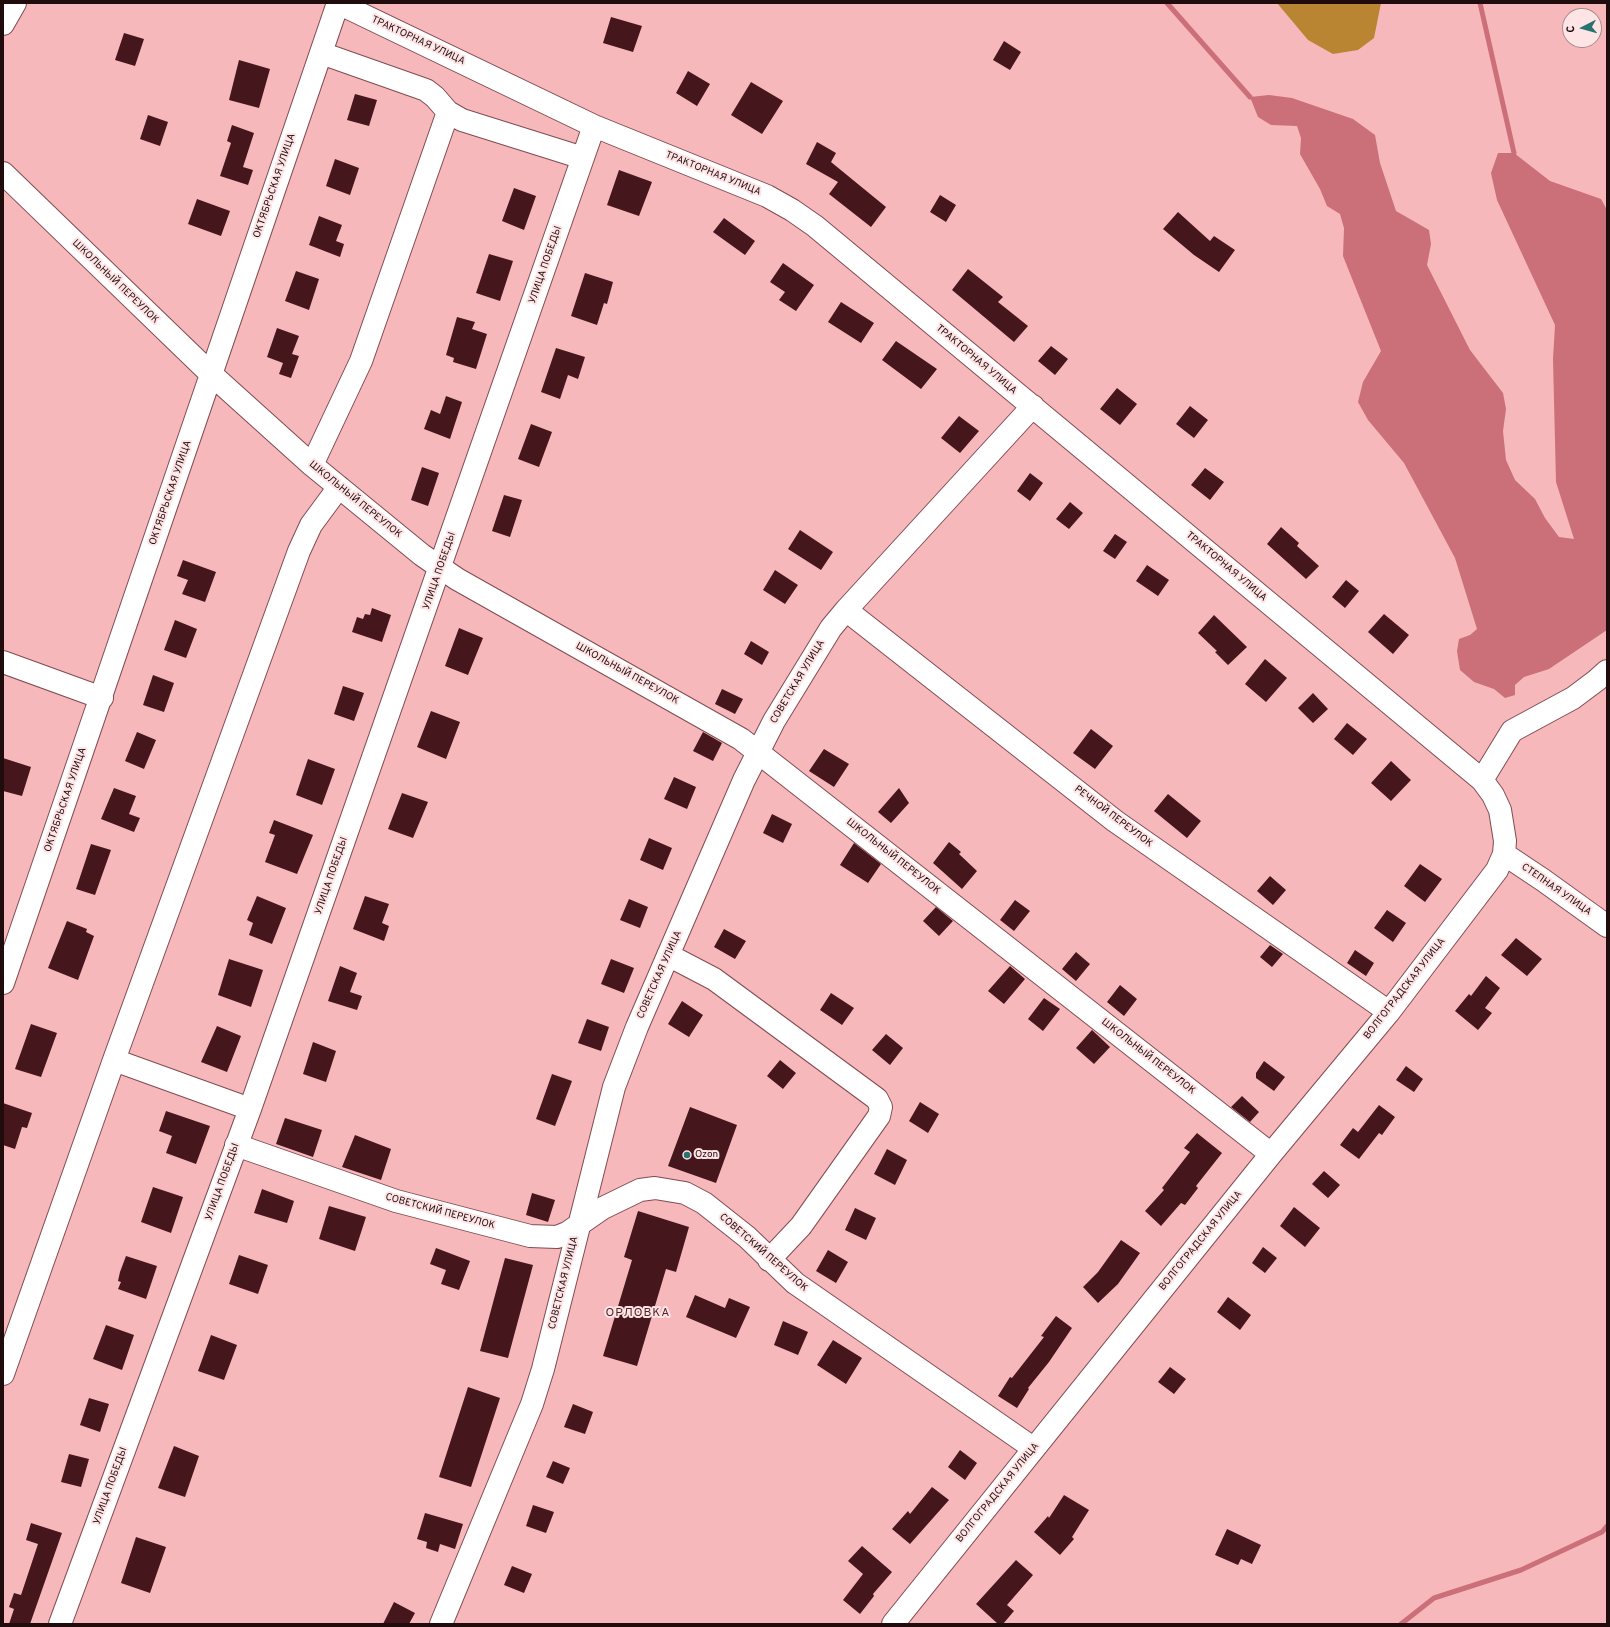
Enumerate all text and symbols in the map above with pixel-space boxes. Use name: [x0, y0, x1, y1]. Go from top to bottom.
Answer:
north arrow: [1562, 8, 1602, 48]
street label: ТРАКТОРНАЯ УЛИЦА: [369, 14, 467, 68]
text: С: [1564, 25, 1578, 33]
street label: ОКТЯБРЬСКАЯ УЛИЦА: [251, 132, 299, 240]
street label: ТРАКТОРНАЯ УЛИЦА: [663, 149, 763, 199]
street label: УЛИЦА ПОБЕДЫ: [527, 225, 565, 305]
street label: ШКОЛЬНЫЙ ПЕРЕУЛОК: [69, 237, 161, 327]
street label: ТРАКТОРНАЯ УЛИЦА: [933, 323, 1019, 397]
street label: ОКТЯБРЬСКАЯ УЛИЦА: [147, 439, 195, 547]
street label: ШКОЛЬНЫЙ ПЕРЕУЛОК: [306, 459, 404, 541]
street label: ТРАКТОРНАЯ УЛИЦА: [1183, 530, 1269, 604]
street label: УЛИЦА ПОБЕДЫ: [421, 531, 459, 611]
street label: СОВЕТСКАЯ УЛИЦА: [768, 638, 828, 726]
street label: ШКОЛЬНЫЙ ПЕРЕУЛОК: [573, 641, 681, 707]
street label: ОКТЯБРЬСКАЯ УЛИЦА: [42, 746, 90, 854]
street label: РЕЧНОЙ ПЕРЕУЛОК: [1072, 784, 1154, 850]
street label: ШКОЛЬНЫЙ ПЕРЕУЛОК: [844, 817, 942, 897]
street label: УЛИЦА ПОБЕДЫ: [313, 836, 351, 916]
street label: СТЕПНАЯ УЛИЦА: [1519, 861, 1593, 919]
street label: СОВЕТСКАЯ УЛИЦА: [635, 929, 685, 1021]
street label: ВОЛГОГРАДСКАЯ УЛИЦА: [1362, 936, 1448, 1042]
street label: ШКОЛЬНЫЙ ПЕРЕУЛОК: [1099, 1017, 1197, 1097]
street label: УЛИЦА ПОБЕДЫ: [203, 1142, 243, 1222]
place label: Ozon: [695, 1149, 718, 1161]
marker: Ozon: [682, 1150, 692, 1160]
street label: ВОЛГОГРАДСКАЯ УЛИЦА: [1157, 1189, 1245, 1293]
street label: СОВЕТСКИЙ ПЕРЕУЛОК: [384, 1192, 496, 1232]
street label: СОВЕТСКИЙ ПЕРЕУЛОК: [716, 1211, 810, 1295]
street label: СОВЕТСКАЯ УЛИЦА: [547, 1235, 581, 1331]
district label: ОРЛОВКА: [606, 1307, 670, 1321]
street label: ВОЛГОГРАДСКАЯ УЛИЦА: [954, 1441, 1042, 1545]
street label: УЛИЦА ПОБЕДЫ: [91, 1446, 131, 1526]

